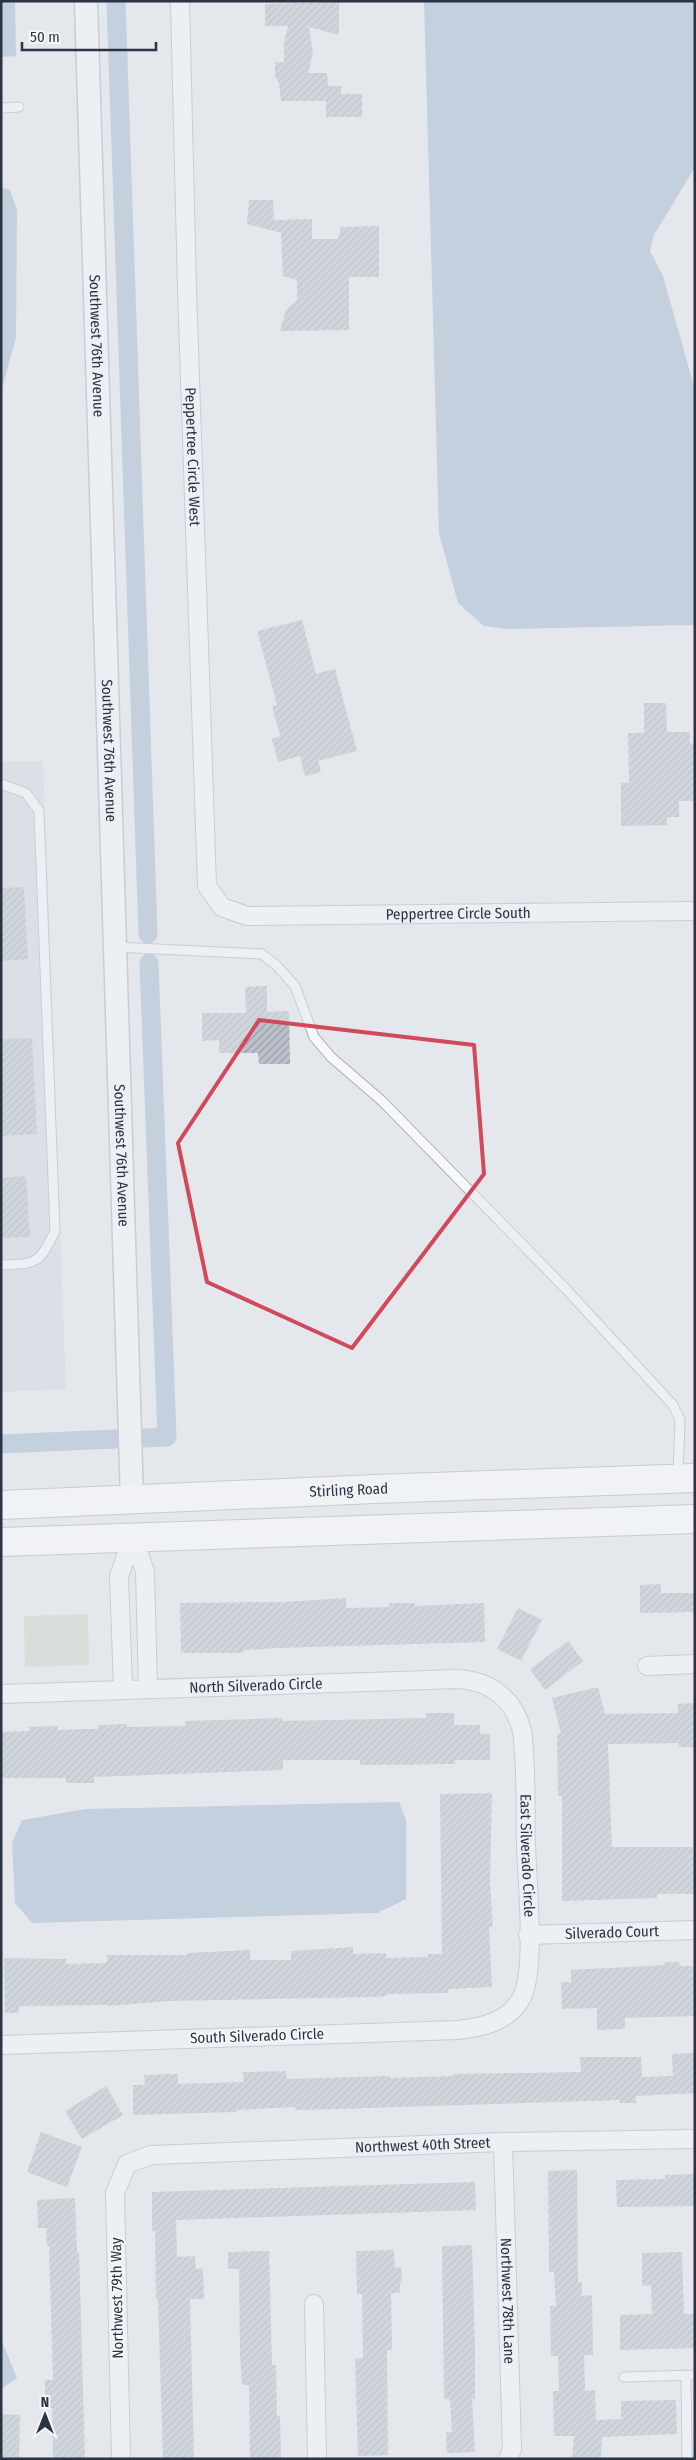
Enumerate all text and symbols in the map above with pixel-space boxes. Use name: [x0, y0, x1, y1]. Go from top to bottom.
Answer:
scale bar: [22, 20, 156, 52]
text: 50 m: [30, 28, 60, 46]
street label: Southwest 76th Avenue: [85, 274, 108, 417]
street label: Peppertree Circle West: [181, 387, 204, 527]
street label: Southwest 76th Avenue: [98, 679, 120, 822]
street label: Peppertree Circle South: [386, 904, 531, 923]
street label: Southwest 76th Avenue: [110, 1084, 133, 1227]
street label: Stirling Road: [309, 1480, 388, 1501]
street label: North Silverado Circle: [189, 1674, 323, 1697]
street label: East Silverado Circle: [517, 1794, 538, 1918]
street label: Silverado Court: [565, 1922, 659, 1943]
street label: South Silverado Circle: [190, 2025, 324, 2047]
street label: Northwest 40th Street: [355, 2133, 491, 2156]
street label: Northwest 79th Way: [107, 2237, 127, 2359]
street label: Northwest 78th Lane: [497, 2238, 519, 2364]
north arrow: [20, 2390, 70, 2440]
text: N: [41, 2394, 49, 2411]

